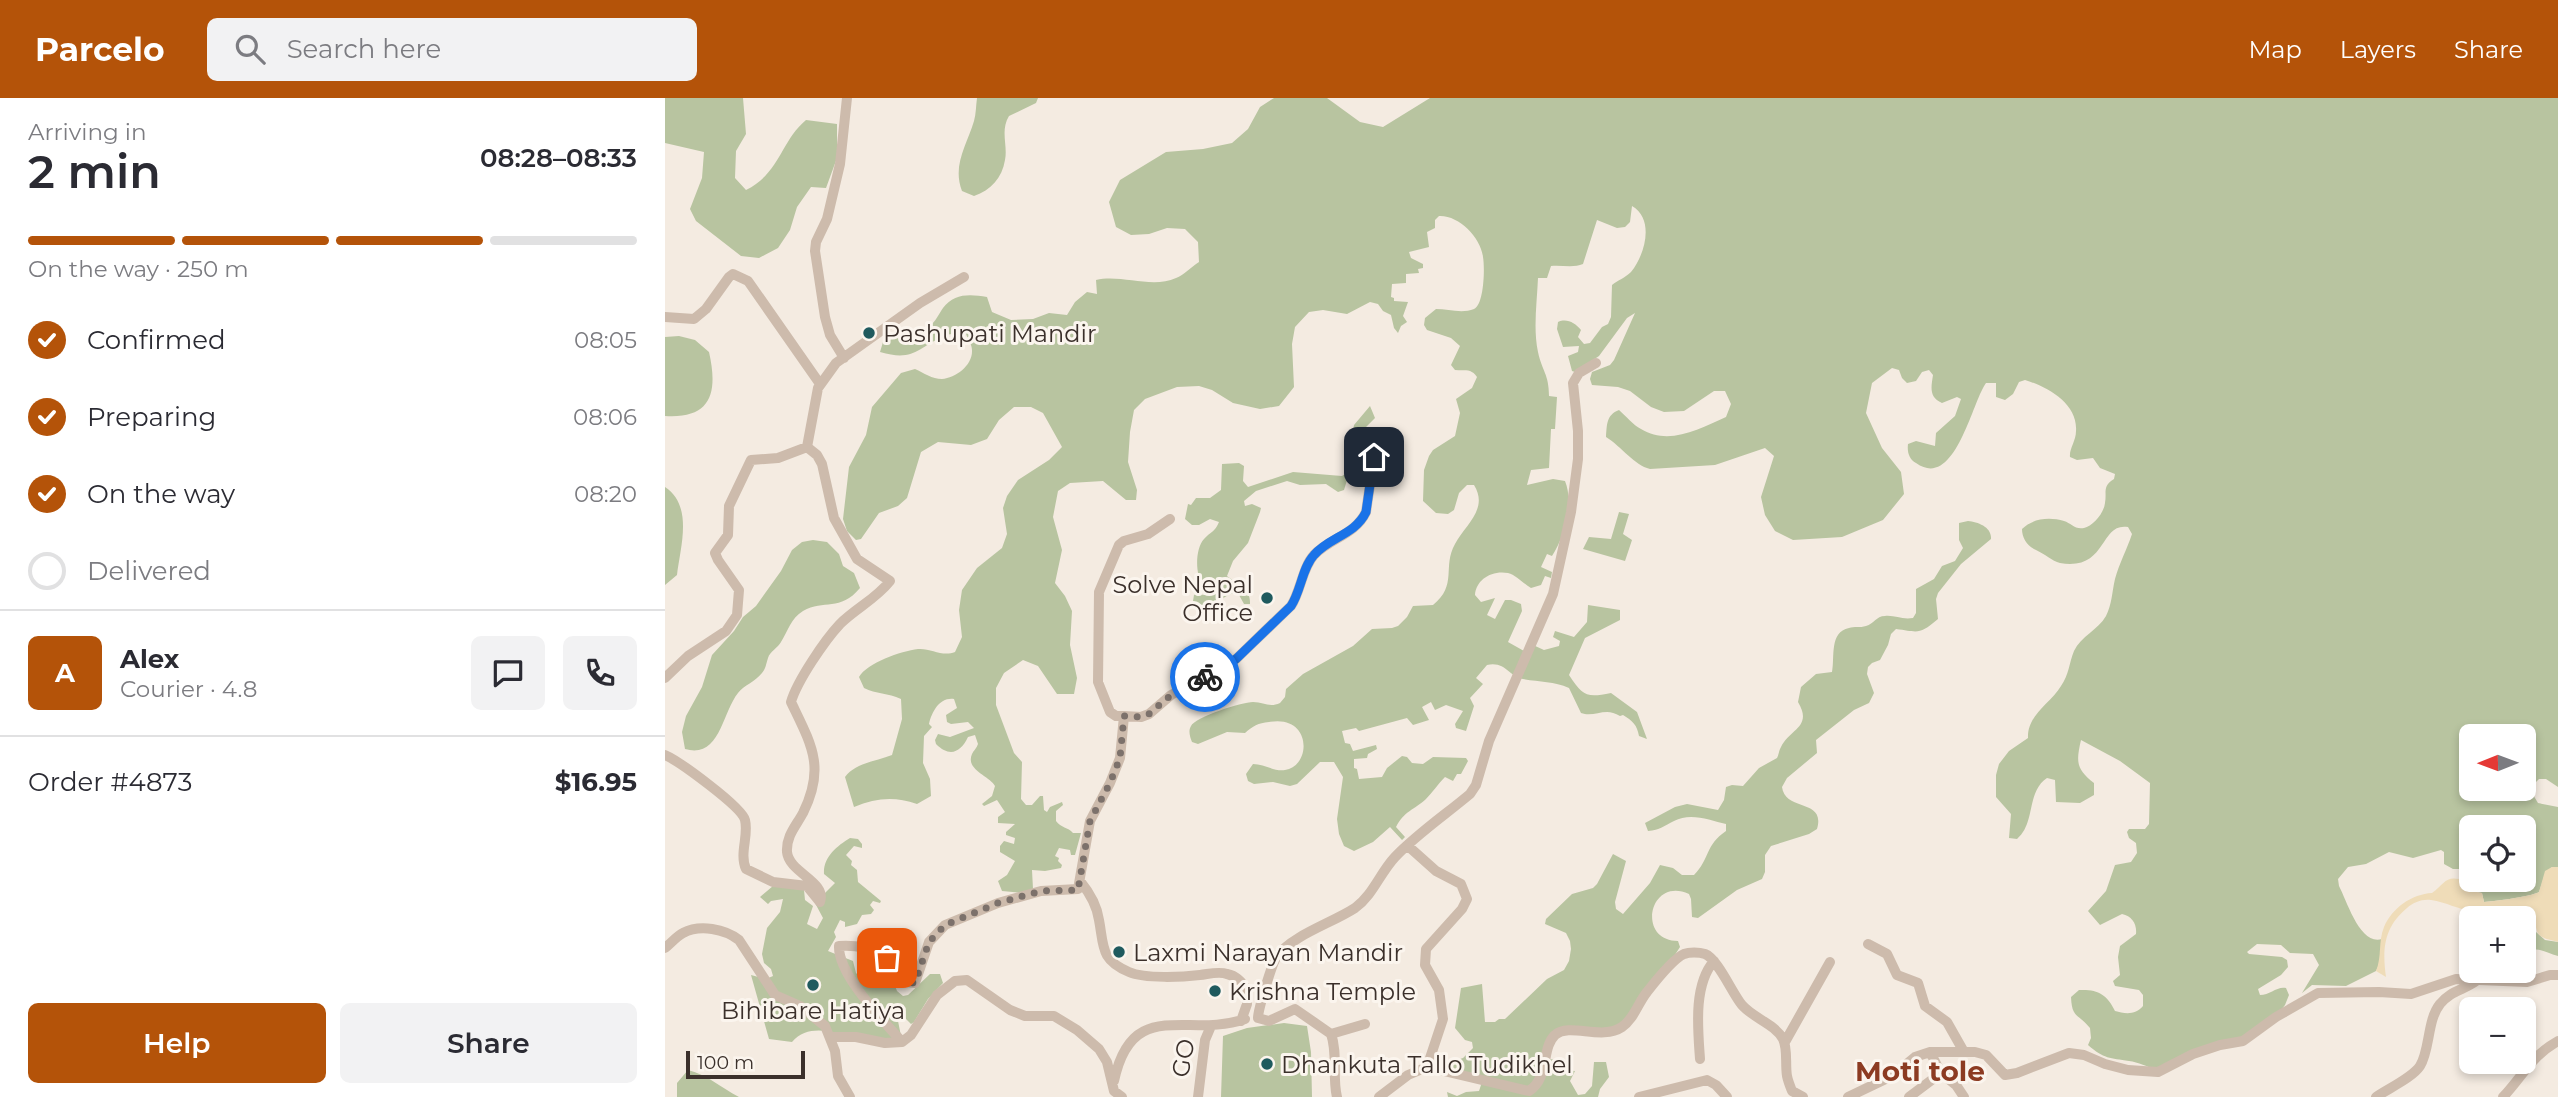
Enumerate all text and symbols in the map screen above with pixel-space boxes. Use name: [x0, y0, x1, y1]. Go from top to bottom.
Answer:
search box: [207, 18, 697, 81]
text: Parcelo: [35, 29, 165, 69]
icon: search: [231, 30, 269, 68]
text: Search here: [287, 33, 441, 65]
text: Map: [2248, 35, 2302, 64]
text: Layers: [2340, 35, 2416, 64]
text: Share: [2454, 35, 2523, 64]
text: Arriving in: [28, 118, 147, 146]
text: 08:28–08:33: [480, 142, 637, 174]
text: 2 min: [28, 143, 161, 200]
text: On the way · 250 m: [28, 255, 249, 283]
place label: Pashupati Mandir: [883, 319, 1097, 348]
icon: check: [28, 321, 66, 359]
text: Confirmed: [87, 324, 226, 356]
marker: Pashupati Mandir: [861, 325, 877, 341]
text: 08:05: [574, 326, 637, 354]
icon: check: [28, 398, 66, 436]
text: Preparing: [87, 401, 216, 433]
text: 08:06: [573, 403, 637, 431]
pin: [1344, 427, 1404, 487]
icon: home: [1355, 438, 1393, 476]
icon: check: [28, 475, 66, 513]
text: On the way: [87, 478, 235, 510]
text: 08:20: [574, 480, 637, 508]
text: Delivered: [87, 555, 211, 587]
place label: Solve Nepal Office: [1112, 570, 1253, 627]
marker: Solve Nepal Office: [1259, 590, 1275, 606]
button: chat: [471, 636, 545, 710]
button: phone: [563, 636, 637, 710]
courier: [1170, 642, 1240, 712]
text: Alex: [120, 643, 179, 675]
text: A: [55, 657, 75, 689]
icon: bike: [1186, 658, 1224, 696]
text: Courier · 4.8: [120, 675, 257, 703]
north arrow: [2459, 724, 2536, 802]
map controls: [2459, 724, 2536, 1074]
text: Order #4873: [28, 766, 192, 798]
text: $16.95: [555, 766, 637, 798]
button: locate: [2459, 815, 2536, 892]
button: +: [2459, 906, 2536, 983]
pin: [857, 928, 917, 988]
place label: Laxmi Narayan Mandir: [1133, 938, 1403, 967]
icon: bag: [868, 939, 906, 977]
marker: Laxmi Narayan Mandir: [1111, 944, 1127, 960]
marker: Bihibare Hatiya: [805, 977, 821, 993]
place label: Krishna Temple: [1229, 977, 1416, 1006]
marker: Krishna Temple: [1207, 983, 1223, 999]
place label: Bihibare Hatiya: [721, 996, 905, 1025]
button: −: [2459, 997, 2536, 1074]
button: Help: [28, 1003, 326, 1083]
button: Share: [340, 1003, 637, 1083]
street label: GO: [1165, 1036, 1201, 1080]
scale bar: [686, 1048, 805, 1080]
place label: Dhankuta Tallo Tudikhel: [1281, 1050, 1573, 1079]
text: 100 m: [697, 1051, 754, 1074]
district label: Moti tole: [1855, 1054, 1985, 1088]
marker: Dhankuta Tallo Tudikhel: [1259, 1056, 1275, 1072]

